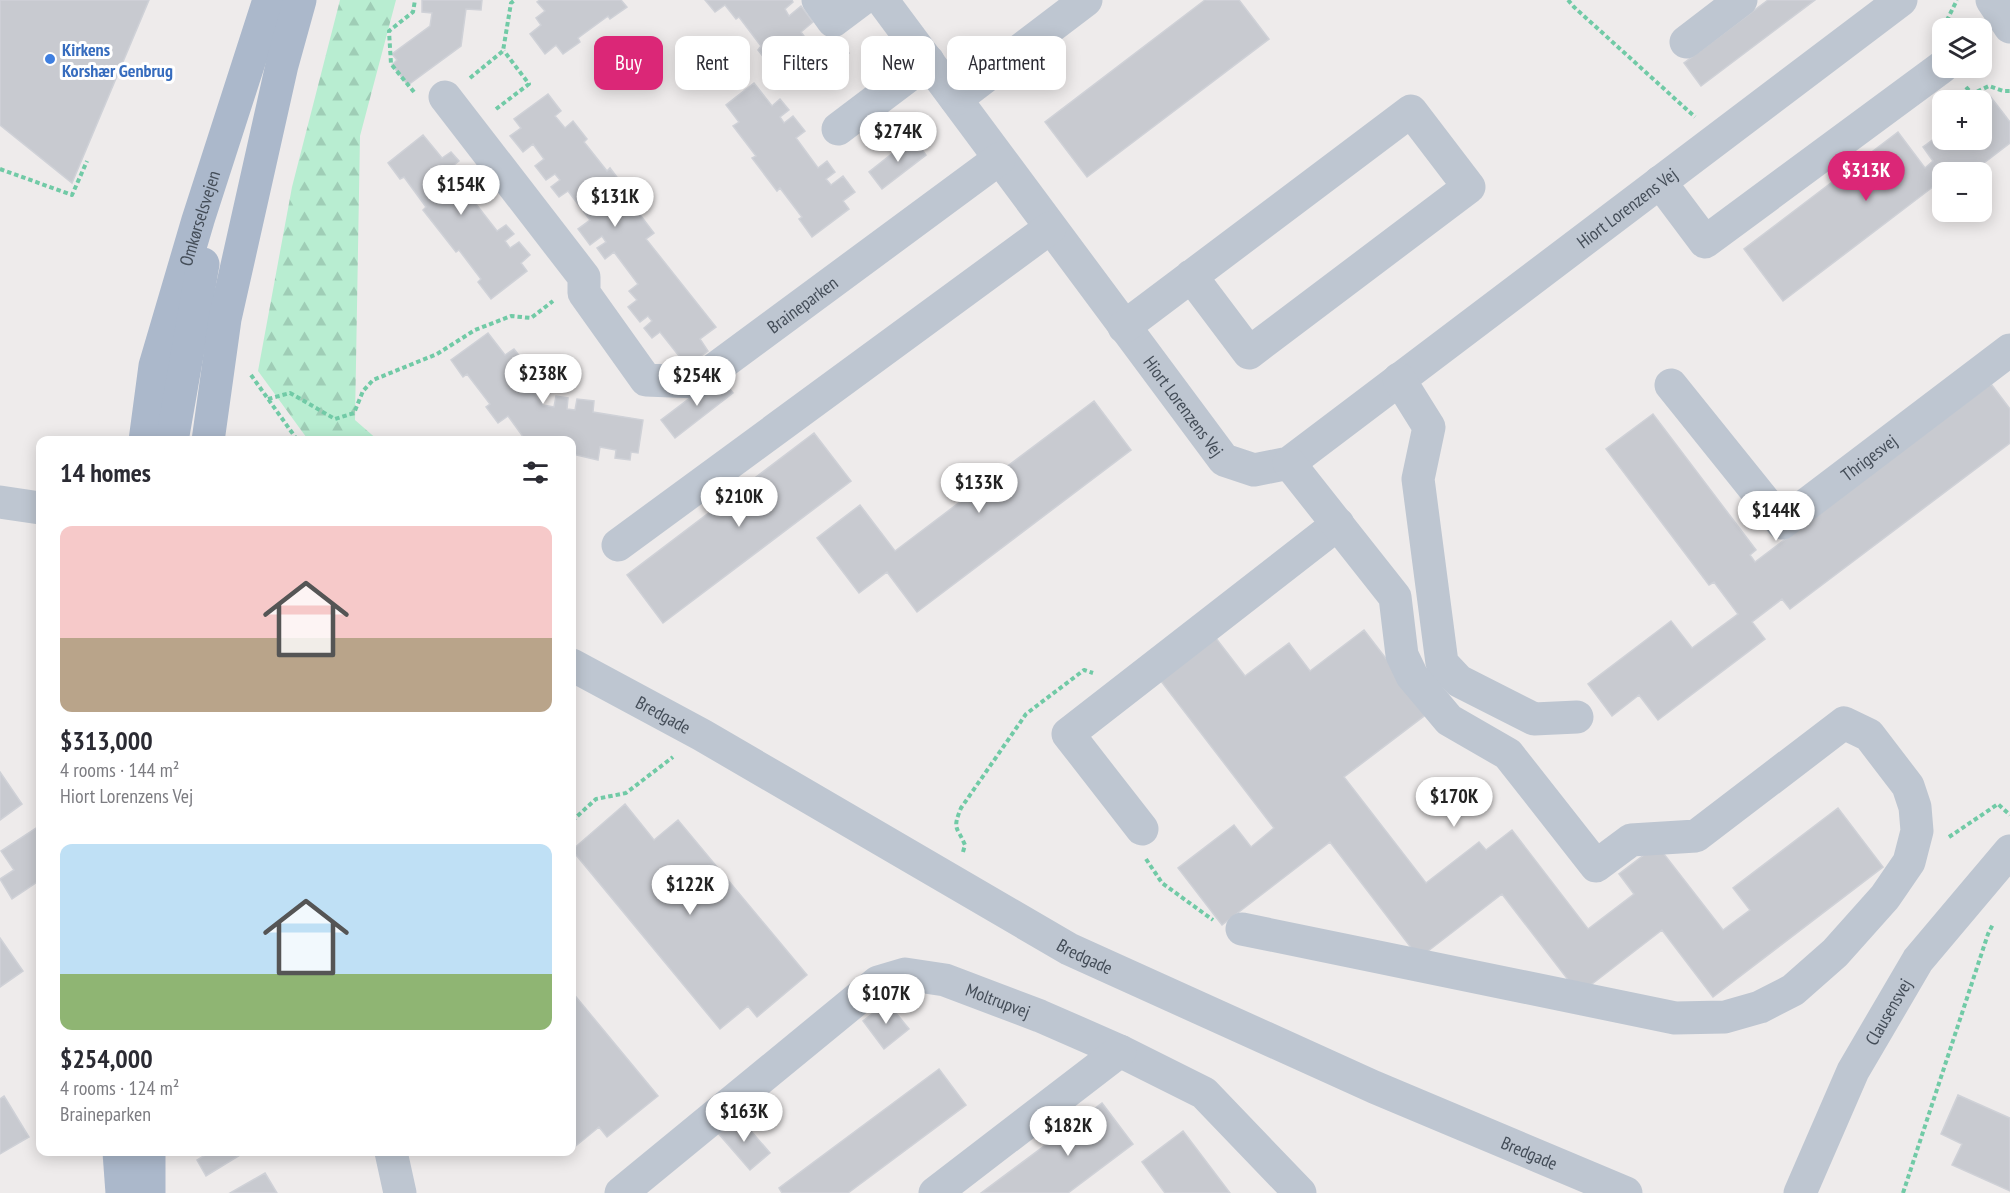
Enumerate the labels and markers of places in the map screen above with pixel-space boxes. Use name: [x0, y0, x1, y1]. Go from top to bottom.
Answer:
place label: Kirkens Korshær Genbrug: [62, 38, 173, 82]
marker: Kirkens Korshær Genbrug: [43, 52, 57, 66]
pin: $274K: [856, 112, 940, 163]
pin: $313K: [1824, 151, 1908, 202]
pin: $154K: [419, 165, 503, 216]
pin: $131K: [573, 177, 657, 228]
pin: $238K: [501, 354, 585, 405]
pin: $254K: [655, 356, 739, 407]
pin: $133K: [937, 463, 1021, 514]
pin: $210K: [697, 477, 781, 528]
pin: $144K: [1734, 491, 1818, 542]
pin: $170K: [1412, 777, 1496, 828]
pin: $122K: [648, 865, 732, 916]
pin: $107K: [844, 974, 928, 1025]
pin: $163K: [702, 1092, 786, 1143]
pin: $182K: [1026, 1106, 1110, 1157]

